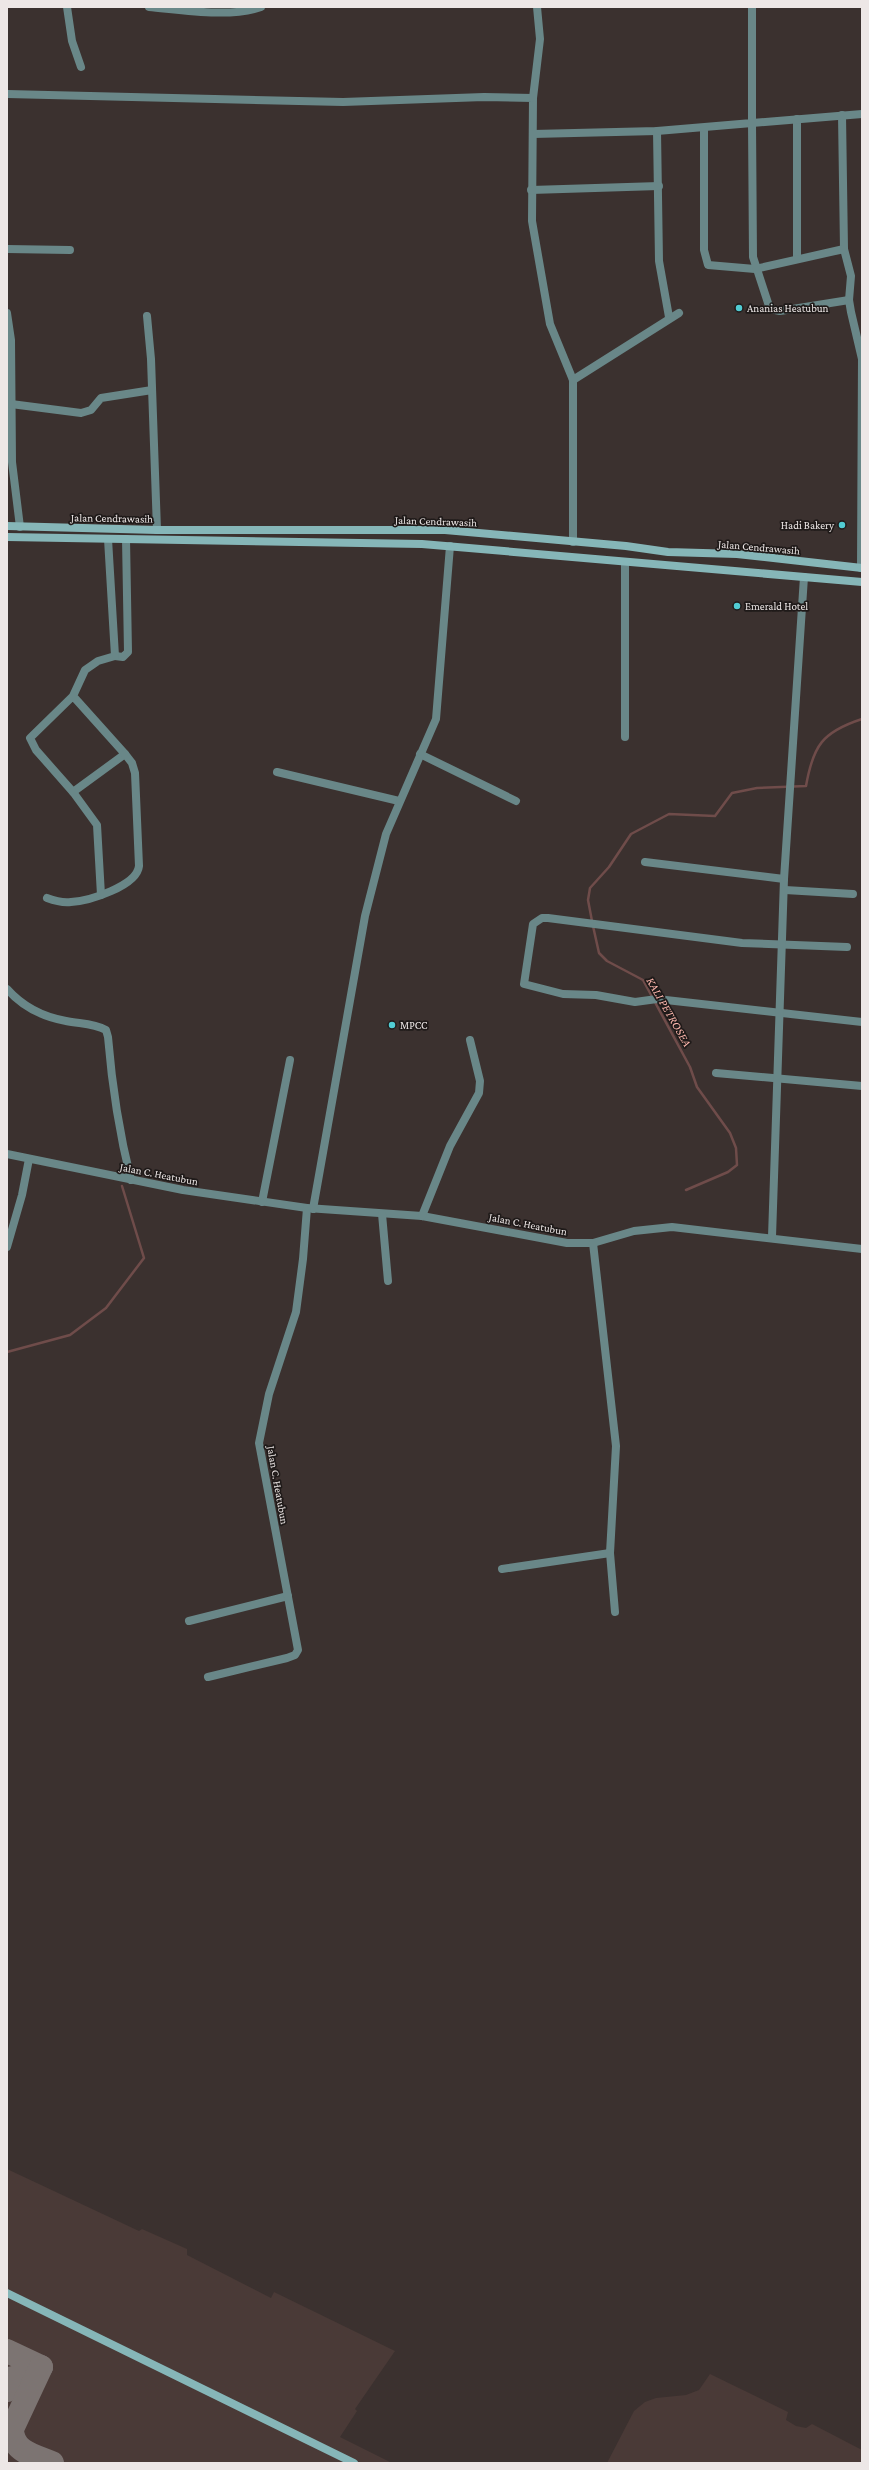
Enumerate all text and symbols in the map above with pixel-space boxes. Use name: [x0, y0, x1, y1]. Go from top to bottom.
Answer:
place label: Ananias Heatubun: [747, 302, 829, 314]
marker: Ananias Heatubun: [734, 303, 744, 313]
street label: Jalan Cendrawasih: [70, 511, 153, 526]
street label: Jalan Cendrawasih: [394, 514, 477, 529]
place label: Hadi Bakery: [781, 519, 835, 532]
marker: Hadi Bakery: [837, 520, 847, 530]
street label: Jalan Cendrawasih: [716, 537, 801, 558]
place label: Emerald Hotel: [745, 600, 808, 612]
marker: Emerald Hotel: [732, 601, 742, 611]
water label: KALI PETROSEA: [643, 975, 695, 1049]
place label: MPCC: [400, 1019, 428, 1031]
marker: MPCC: [387, 1020, 397, 1030]
street label: Jalan C. Heatubun: [118, 1160, 199, 1188]
street label: Jalan C. Heatubun: [487, 1210, 568, 1238]
street label: Jalan C. Heatubun: [264, 1444, 291, 1525]

